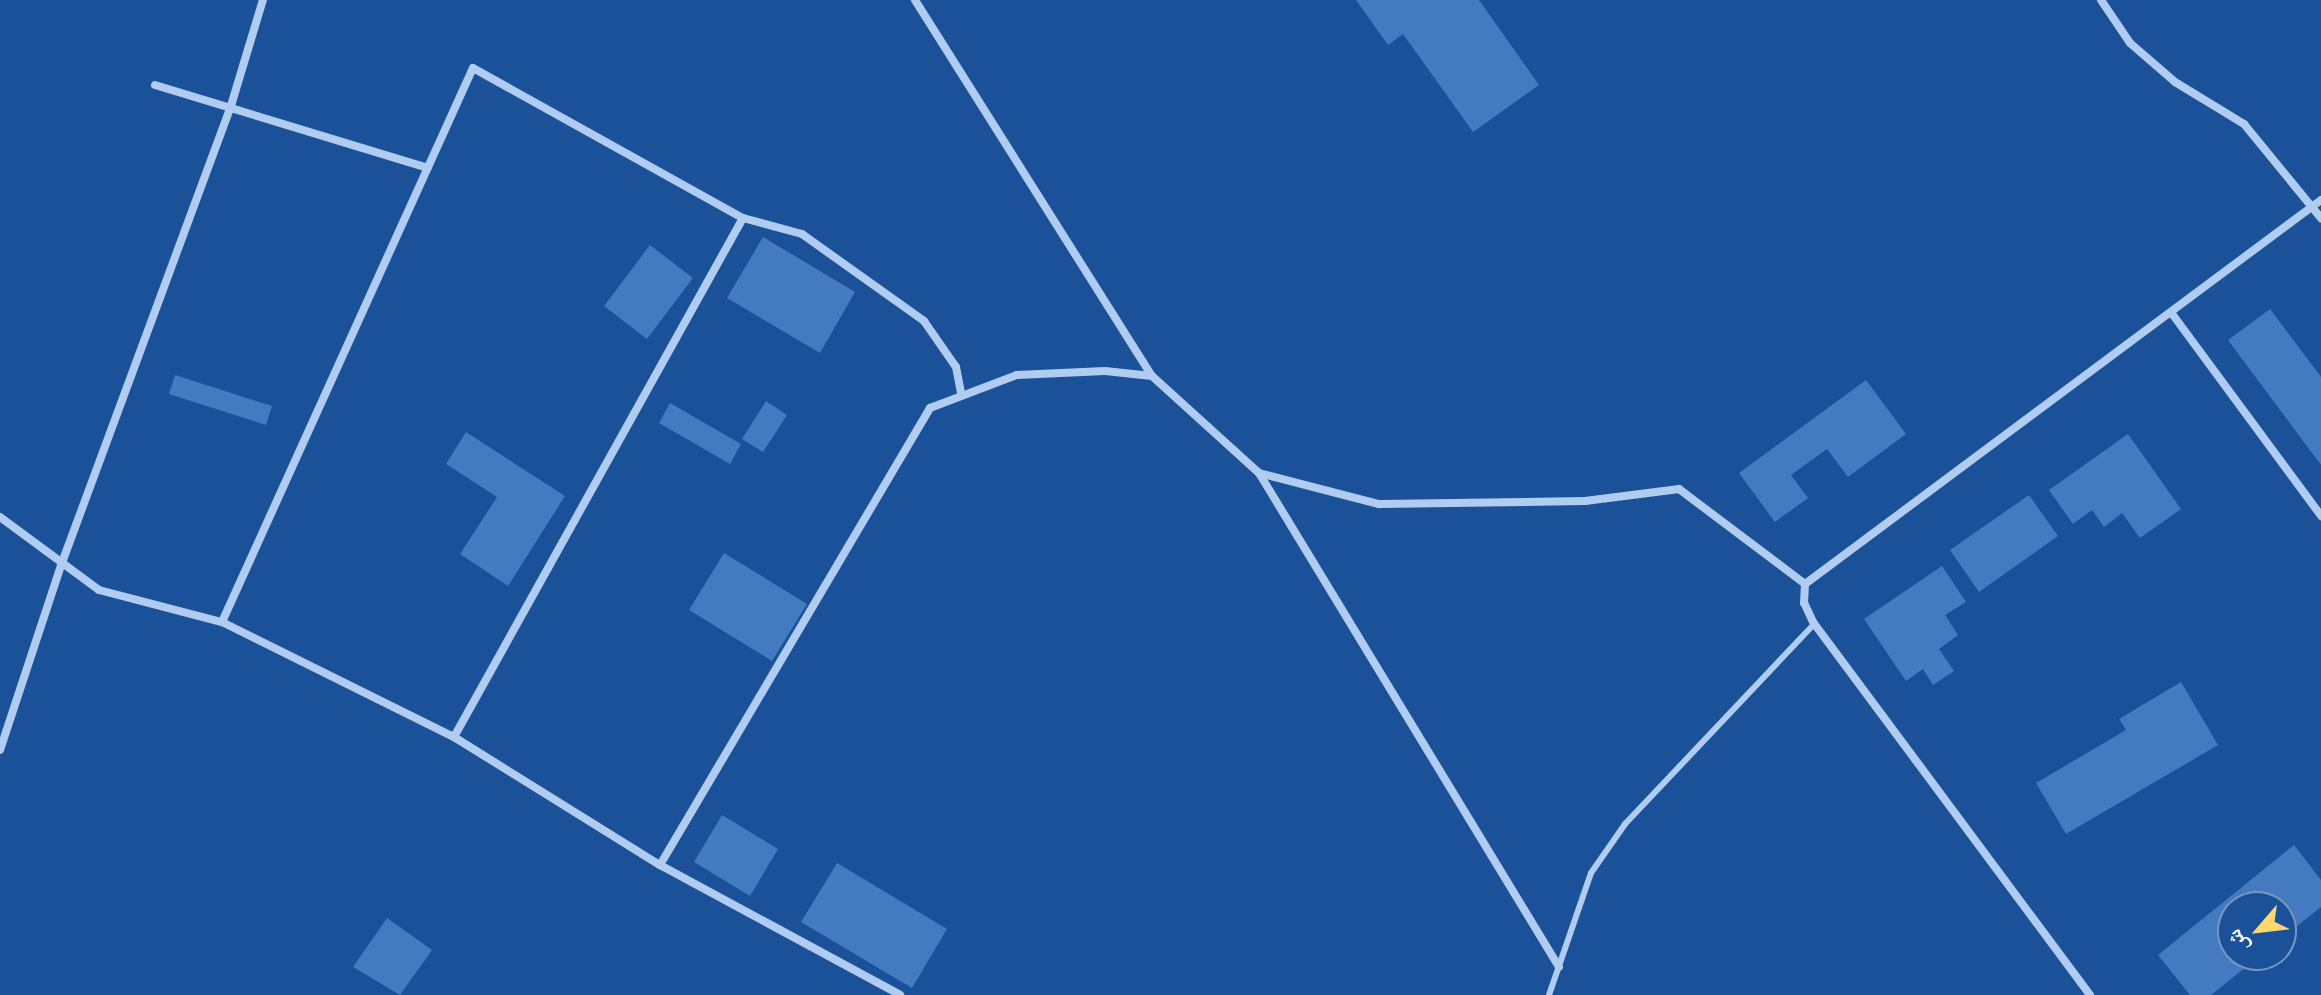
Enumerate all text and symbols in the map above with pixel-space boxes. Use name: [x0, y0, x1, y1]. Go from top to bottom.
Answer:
north arrow: [2217, 891, 2297, 971]
text: ش: [2221, 925, 2255, 958]

